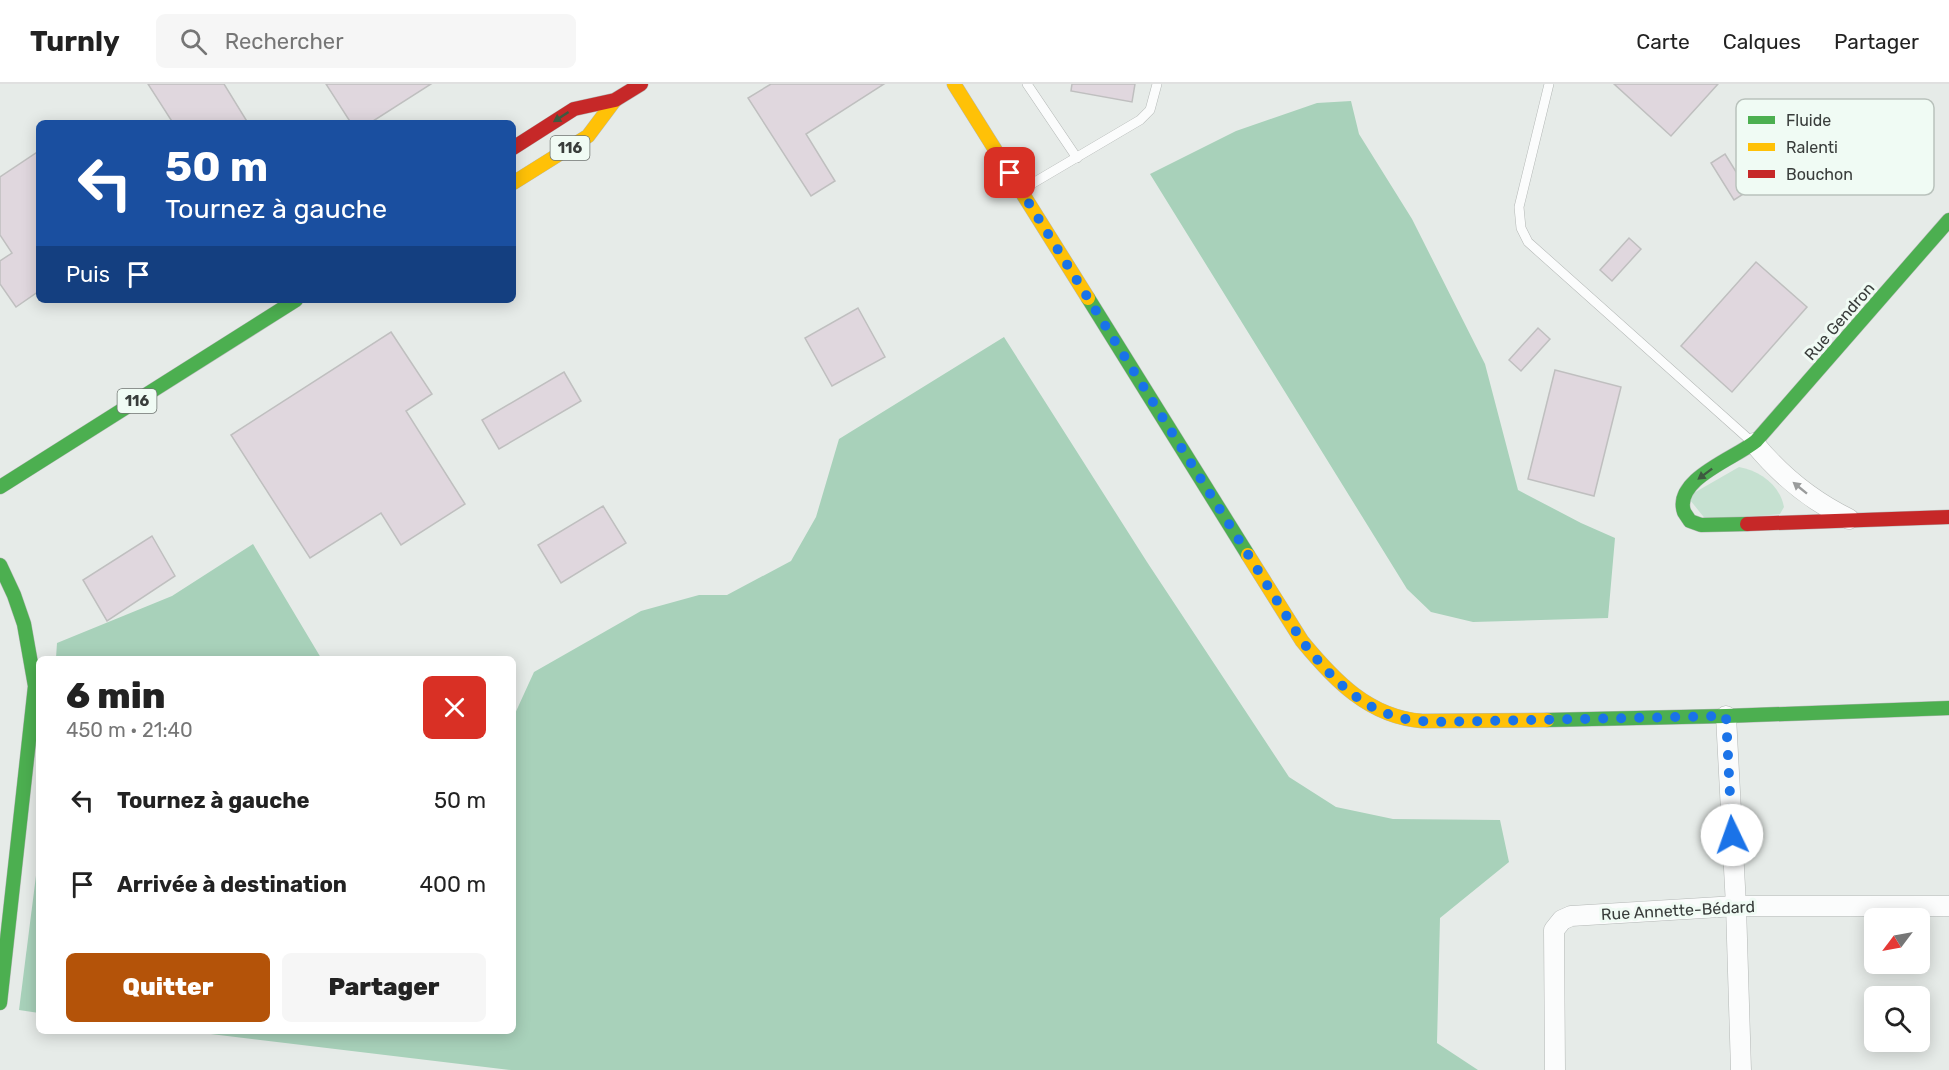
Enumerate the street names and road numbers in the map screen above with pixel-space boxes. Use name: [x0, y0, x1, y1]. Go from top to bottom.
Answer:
road number: 116: [550, 136, 590, 160]
street label: Rue Gendron: [1800, 279, 1878, 364]
road number: 116: [118, 389, 156, 413]
street label: Rue Annette-Bédard: [1601, 897, 1755, 924]

